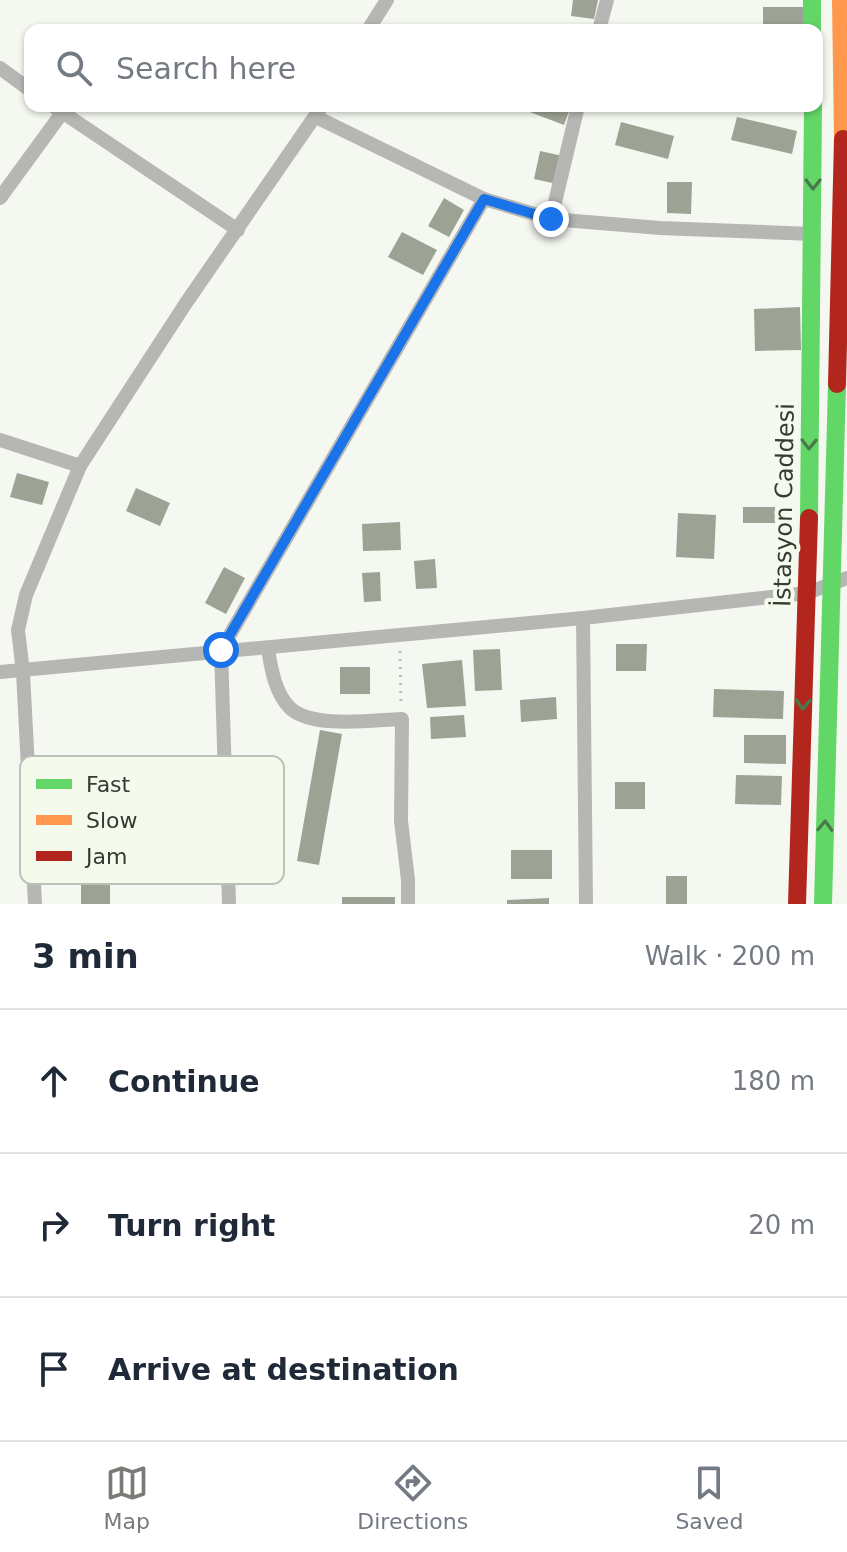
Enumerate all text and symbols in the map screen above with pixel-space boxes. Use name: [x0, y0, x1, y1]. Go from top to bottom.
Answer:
search box: [24, 24, 823, 112]
icon: search: [52, 46, 96, 90]
text: Search here: [116, 51, 296, 86]
one-way arrow: [804, 178, 822, 191]
route end: [533, 201, 569, 237]
street label: İstasyon Caddesi: [767, 403, 800, 607]
one-way arrow: [801, 438, 818, 451]
route start: [203, 632, 239, 668]
one-way arrow: [795, 698, 812, 711]
legend: [20, 756, 284, 884]
text: Fast: [86, 772, 131, 797]
text: Slow: [86, 808, 138, 833]
one-way arrow: [817, 819, 834, 832]
text: Jam: [84, 844, 127, 869]
text: 3 min: [32, 936, 139, 976]
text: Walk · 200 m: [645, 941, 815, 971]
icon: ahead: [32, 1059, 76, 1103]
text: Continue: [108, 1064, 260, 1099]
text: 180 m: [732, 1066, 815, 1096]
icon: right: [32, 1203, 76, 1247]
text: Turn right: [108, 1208, 275, 1243]
text: 20 m: [748, 1210, 815, 1240]
icon: arrive: [32, 1347, 76, 1391]
text: Arrive at destination: [108, 1352, 459, 1387]
tab: Map: [104, 1461, 150, 1534]
tab: Directions: [357, 1461, 468, 1534]
tab: Saved: [675, 1461, 743, 1534]

